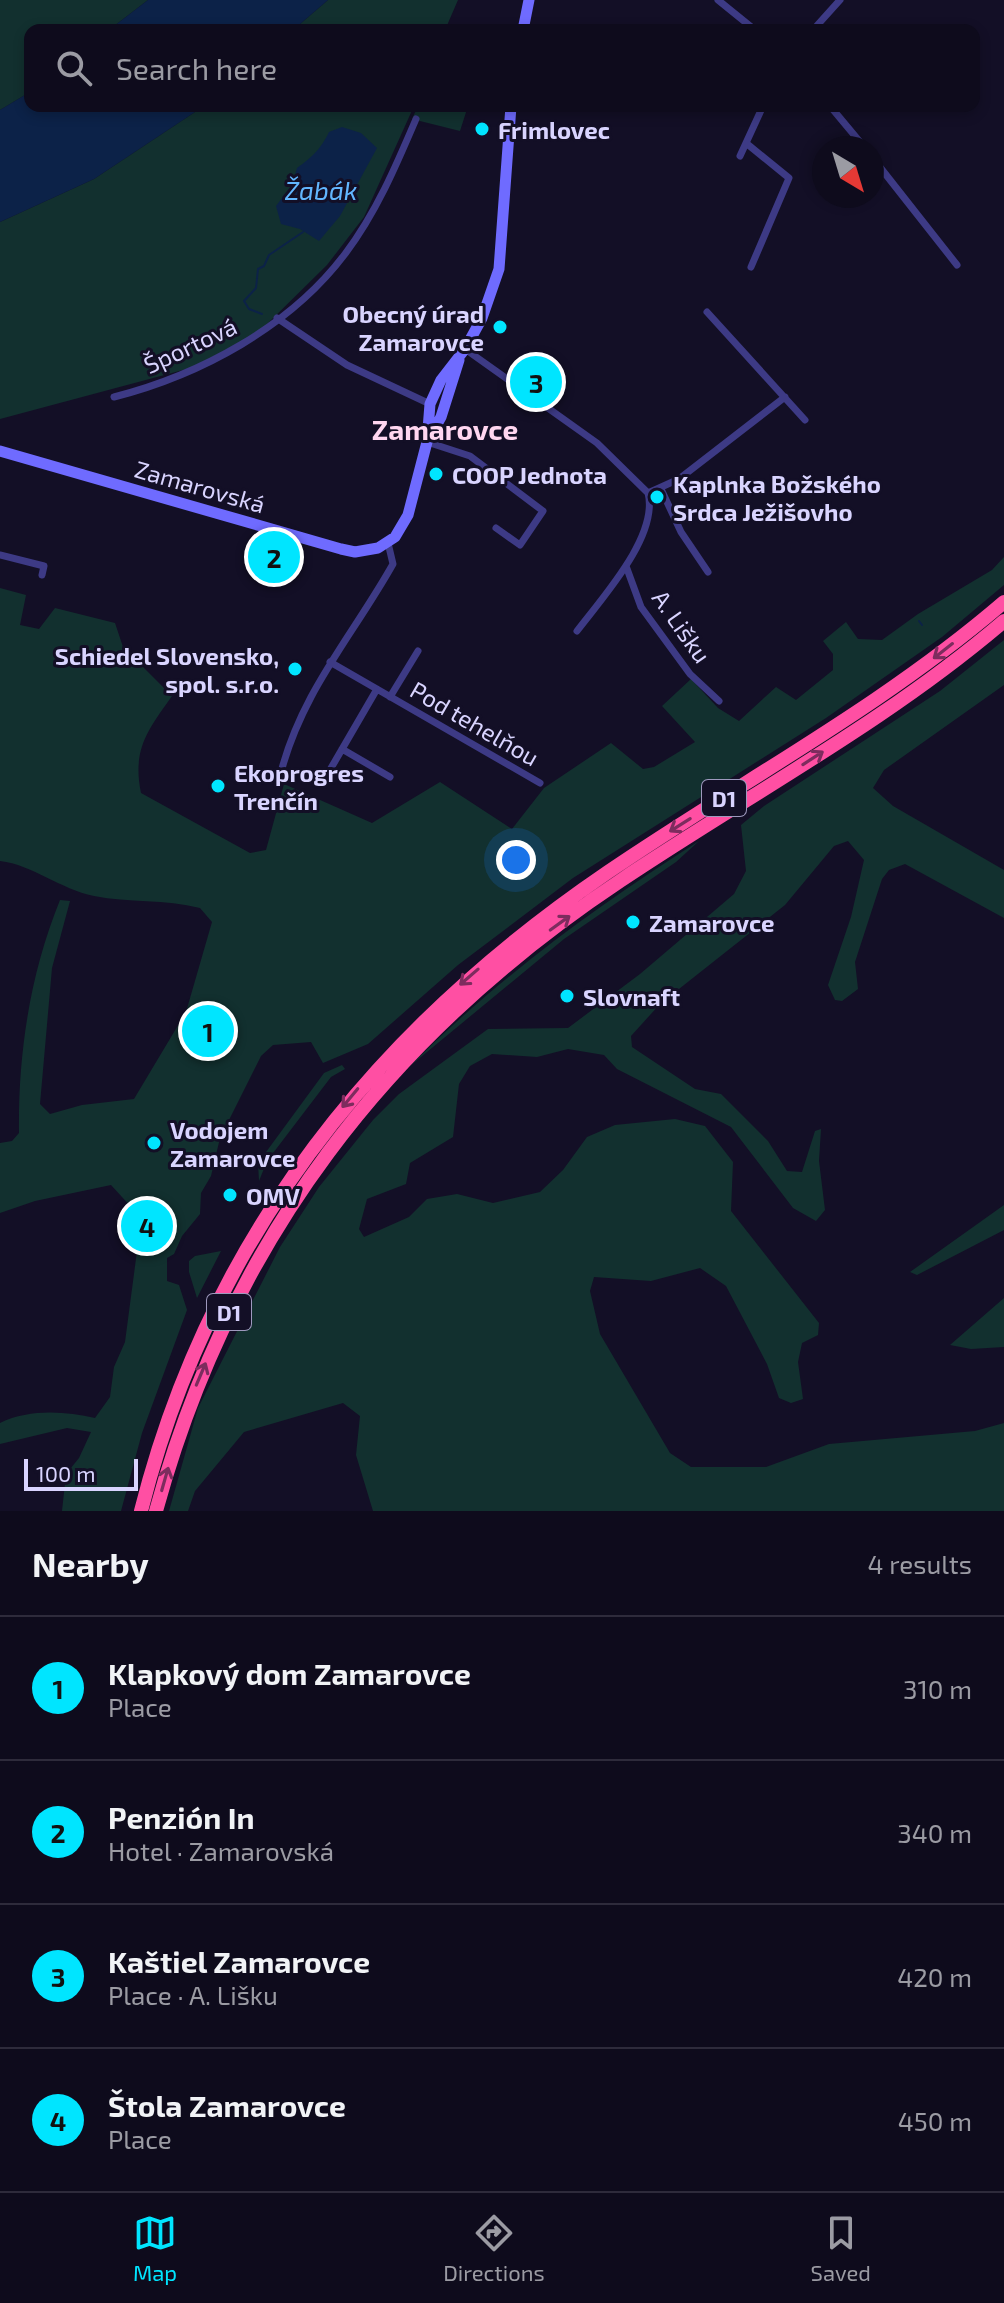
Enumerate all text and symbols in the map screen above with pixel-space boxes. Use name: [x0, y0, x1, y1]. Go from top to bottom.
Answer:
search box: [24, 24, 980, 112]
icon: search: [52, 46, 96, 90]
text: Search here: [116, 50, 277, 86]
place label: Frimlovec: [498, 115, 610, 144]
marker: Frimlovec: [473, 120, 491, 138]
north arrow: [812, 136, 884, 208]
water label: Žabák: [285, 174, 357, 205]
place label: Obecný úrad Zamarovce: [342, 299, 484, 356]
street label: Športová: [139, 311, 241, 379]
marker: Obecný úrad Zamarovce: [491, 318, 509, 336]
pin: 3: [510, 352, 562, 412]
district label: Zamarovce: [372, 412, 518, 446]
street label: Zamarovská: [132, 454, 268, 518]
place label: COOP Jednota: [452, 460, 607, 489]
marker: COOP Jednota: [427, 465, 445, 483]
place label: Kaplnka Božského Srdca Ježišovho: [673, 469, 881, 526]
marker: Kaplnka Božského Srdca Ježišovho: [648, 488, 666, 506]
pin: 2: [248, 527, 300, 587]
street label: A. Lišku: [647, 584, 717, 668]
place label: Schiedel Slovensko, spol. s.r.o.: [55, 641, 279, 698]
one-way arrow: [933, 642, 954, 660]
marker: Schiedel Slovensko, spol. s.r.o.: [286, 660, 304, 678]
street label: Pod tehelňou: [406, 675, 544, 771]
one-way arrow: [802, 750, 824, 767]
place label: Ekoprogres Trenčín: [234, 758, 364, 815]
marker: Ekoprogres Trenčín: [209, 777, 227, 795]
road number: D1: [702, 780, 746, 816]
one-way arrow: [669, 818, 692, 834]
your location: [496, 840, 536, 880]
place label: Zamarovce: [649, 908, 775, 937]
marker: Zamarovce: [624, 913, 642, 931]
one-way arrow: [549, 915, 570, 932]
one-way arrow: [460, 968, 480, 986]
place label: Slovnaft: [583, 982, 680, 1011]
marker: Slovnaft: [558, 987, 576, 1005]
pin: 1: [182, 1001, 234, 1061]
one-way arrow: [341, 1088, 359, 1108]
place label: Vodojem Zamarovce: [170, 1115, 296, 1172]
marker: Vodojem Zamarovce: [145, 1134, 163, 1152]
place label: OMV: [246, 1181, 300, 1210]
marker: OMV: [221, 1186, 239, 1204]
pin: 4: [121, 1196, 173, 1256]
road number: D1: [207, 1294, 251, 1330]
one-way arrow: [195, 1362, 210, 1387]
scale bar: [24, 1455, 138, 1491]
text: 100 m: [36, 1460, 95, 1486]
one-way arrow: [159, 1467, 173, 1492]
text: Nearby: [32, 1543, 149, 1584]
text: 4 results: [867, 1548, 972, 1579]
text: Klapkový dom Zamarovce: [108, 1655, 471, 1691]
text: 1: [52, 1673, 64, 1704]
text: 310 m: [903, 1673, 972, 1704]
text: Place: [108, 1691, 172, 1722]
text: Penzión In: [108, 1799, 254, 1835]
text: 2: [50, 1817, 66, 1848]
text: 340 m: [897, 1817, 972, 1848]
text: Hotel · Zamarovská: [108, 1835, 334, 1866]
text: Kaštiel Zamarovce: [108, 1943, 370, 1979]
text: 3: [51, 1961, 65, 1992]
text: 420 m: [897, 1961, 972, 1992]
text: Place · A. Lišku: [108, 1979, 278, 2010]
text: Štola Zamarovce: [108, 2087, 346, 2123]
text: 4: [50, 2105, 66, 2136]
text: 450 m: [898, 2105, 972, 2136]
text: Place: [108, 2123, 172, 2154]
tab: Map: [133, 2211, 177, 2285]
tab: Directions: [443, 2211, 545, 2285]
tab: Saved: [811, 2211, 871, 2285]

